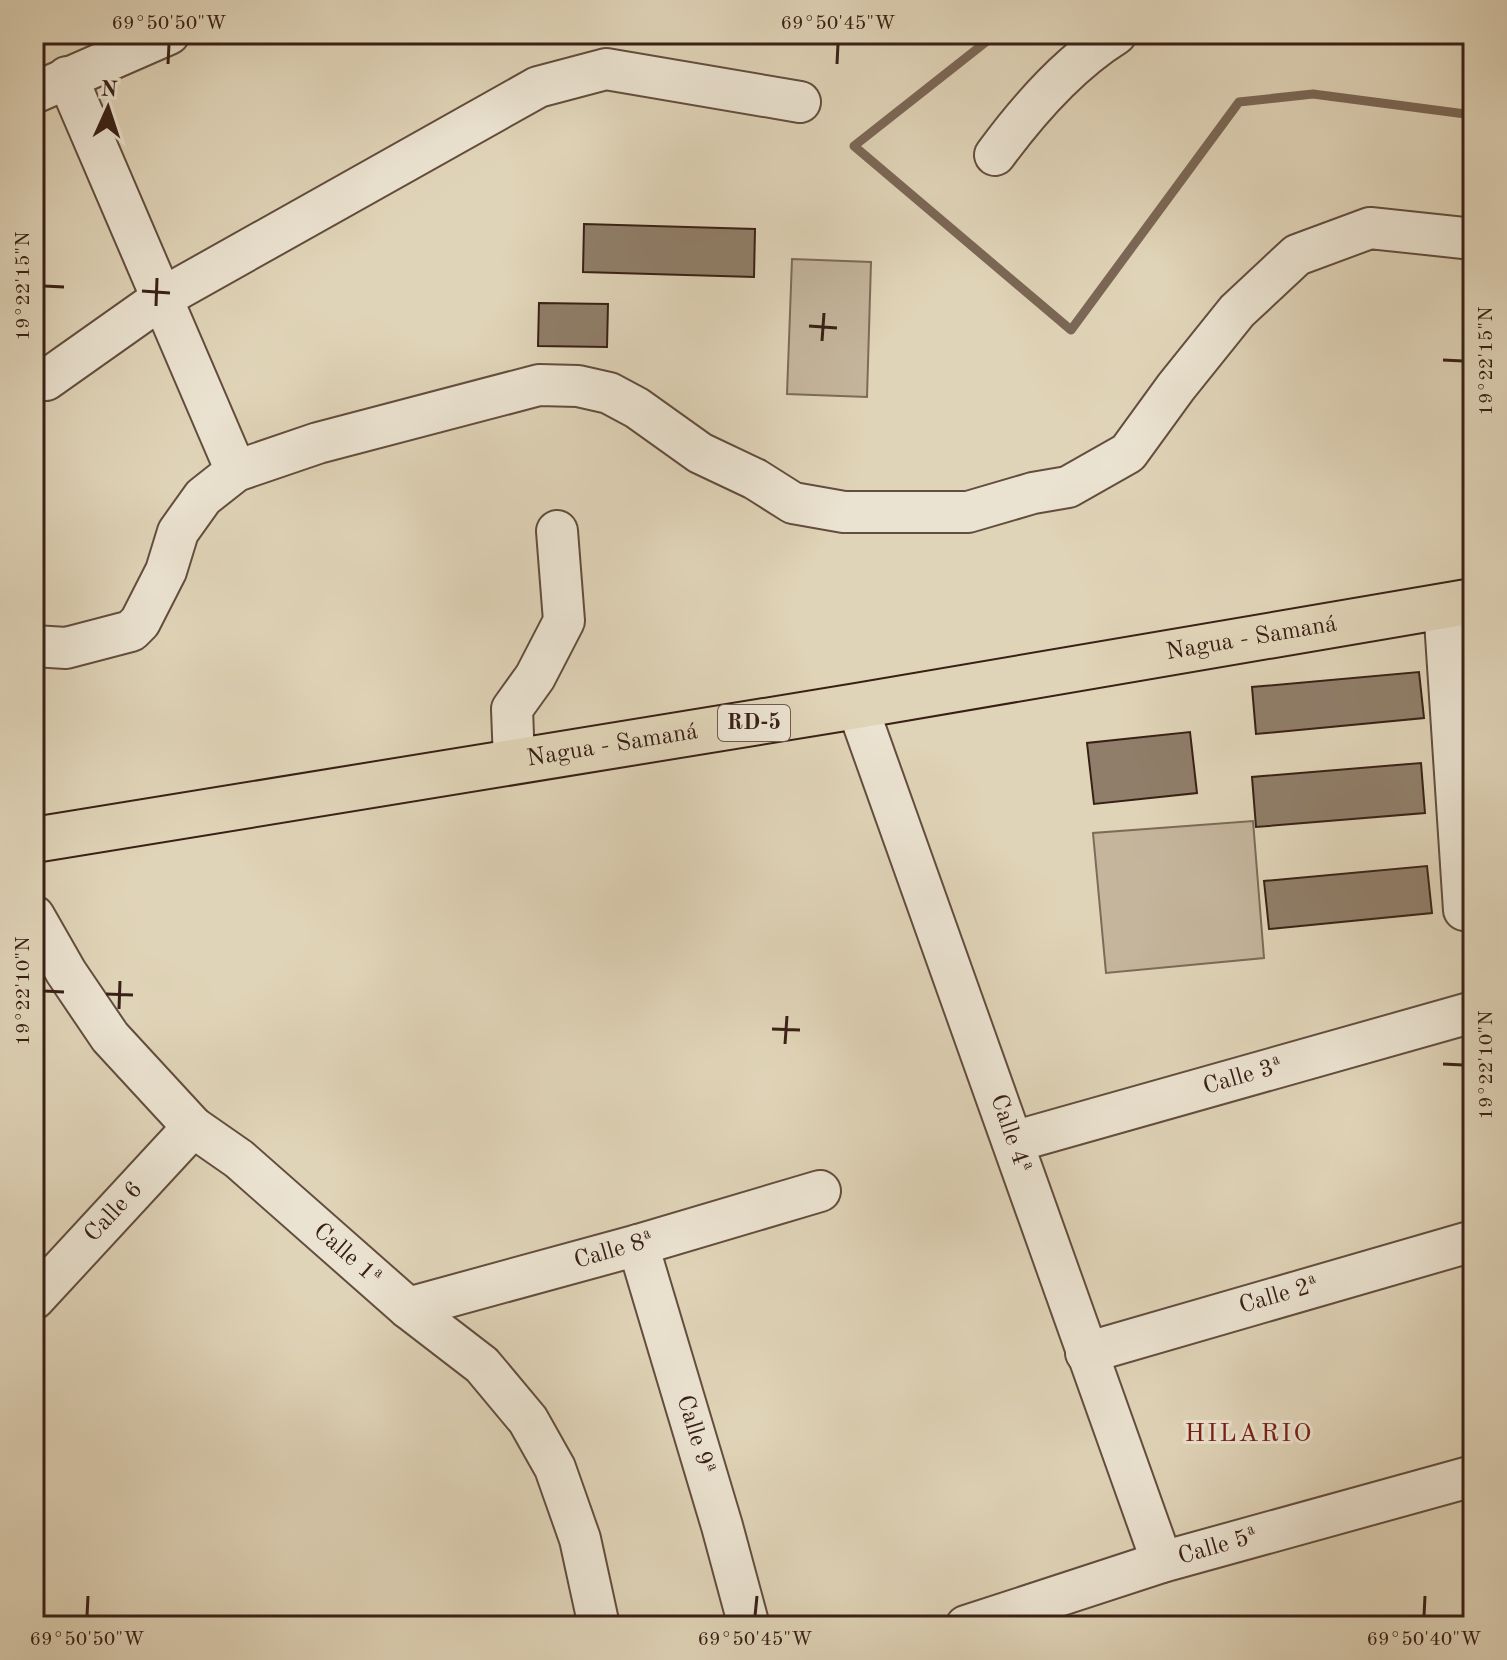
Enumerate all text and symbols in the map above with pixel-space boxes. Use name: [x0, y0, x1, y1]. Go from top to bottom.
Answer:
text: 69°50'50"W: [111, 14, 227, 34]
text: 69°50'45"W: [780, 14, 896, 34]
north arrow: [68, 68, 148, 148]
text: N: [100, 79, 118, 101]
text: 19°22'15"N: [14, 231, 34, 341]
text: 19°22'15"N: [1477, 306, 1497, 416]
street label: Nagua - Samaná: [1164, 612, 1339, 665]
road number: RD-5: [718, 705, 790, 741]
street label: Nagua - Samaná: [525, 720, 700, 772]
text: 19°22'10"N: [14, 936, 34, 1046]
text: 19°22'10"N: [1477, 1010, 1497, 1120]
street label: Calle 3ª: [1200, 1054, 1286, 1100]
street label: Calle 4ª: [985, 1091, 1035, 1177]
street label: Calle 6: [81, 1178, 148, 1247]
street label: Calle 1ª: [308, 1219, 386, 1291]
street label: Calle 8ª: [571, 1228, 657, 1274]
street label: Calle 2ª: [1236, 1273, 1322, 1319]
street label: Calle 9ª: [672, 1392, 718, 1478]
district label: HILARIO: [1184, 1421, 1314, 1447]
street label: Calle 5ª: [1175, 1524, 1261, 1570]
text: 69°50'50"W: [29, 1630, 145, 1650]
text: 69°50'45"W: [697, 1630, 813, 1650]
text: 69°50'40"W: [1366, 1630, 1482, 1650]

